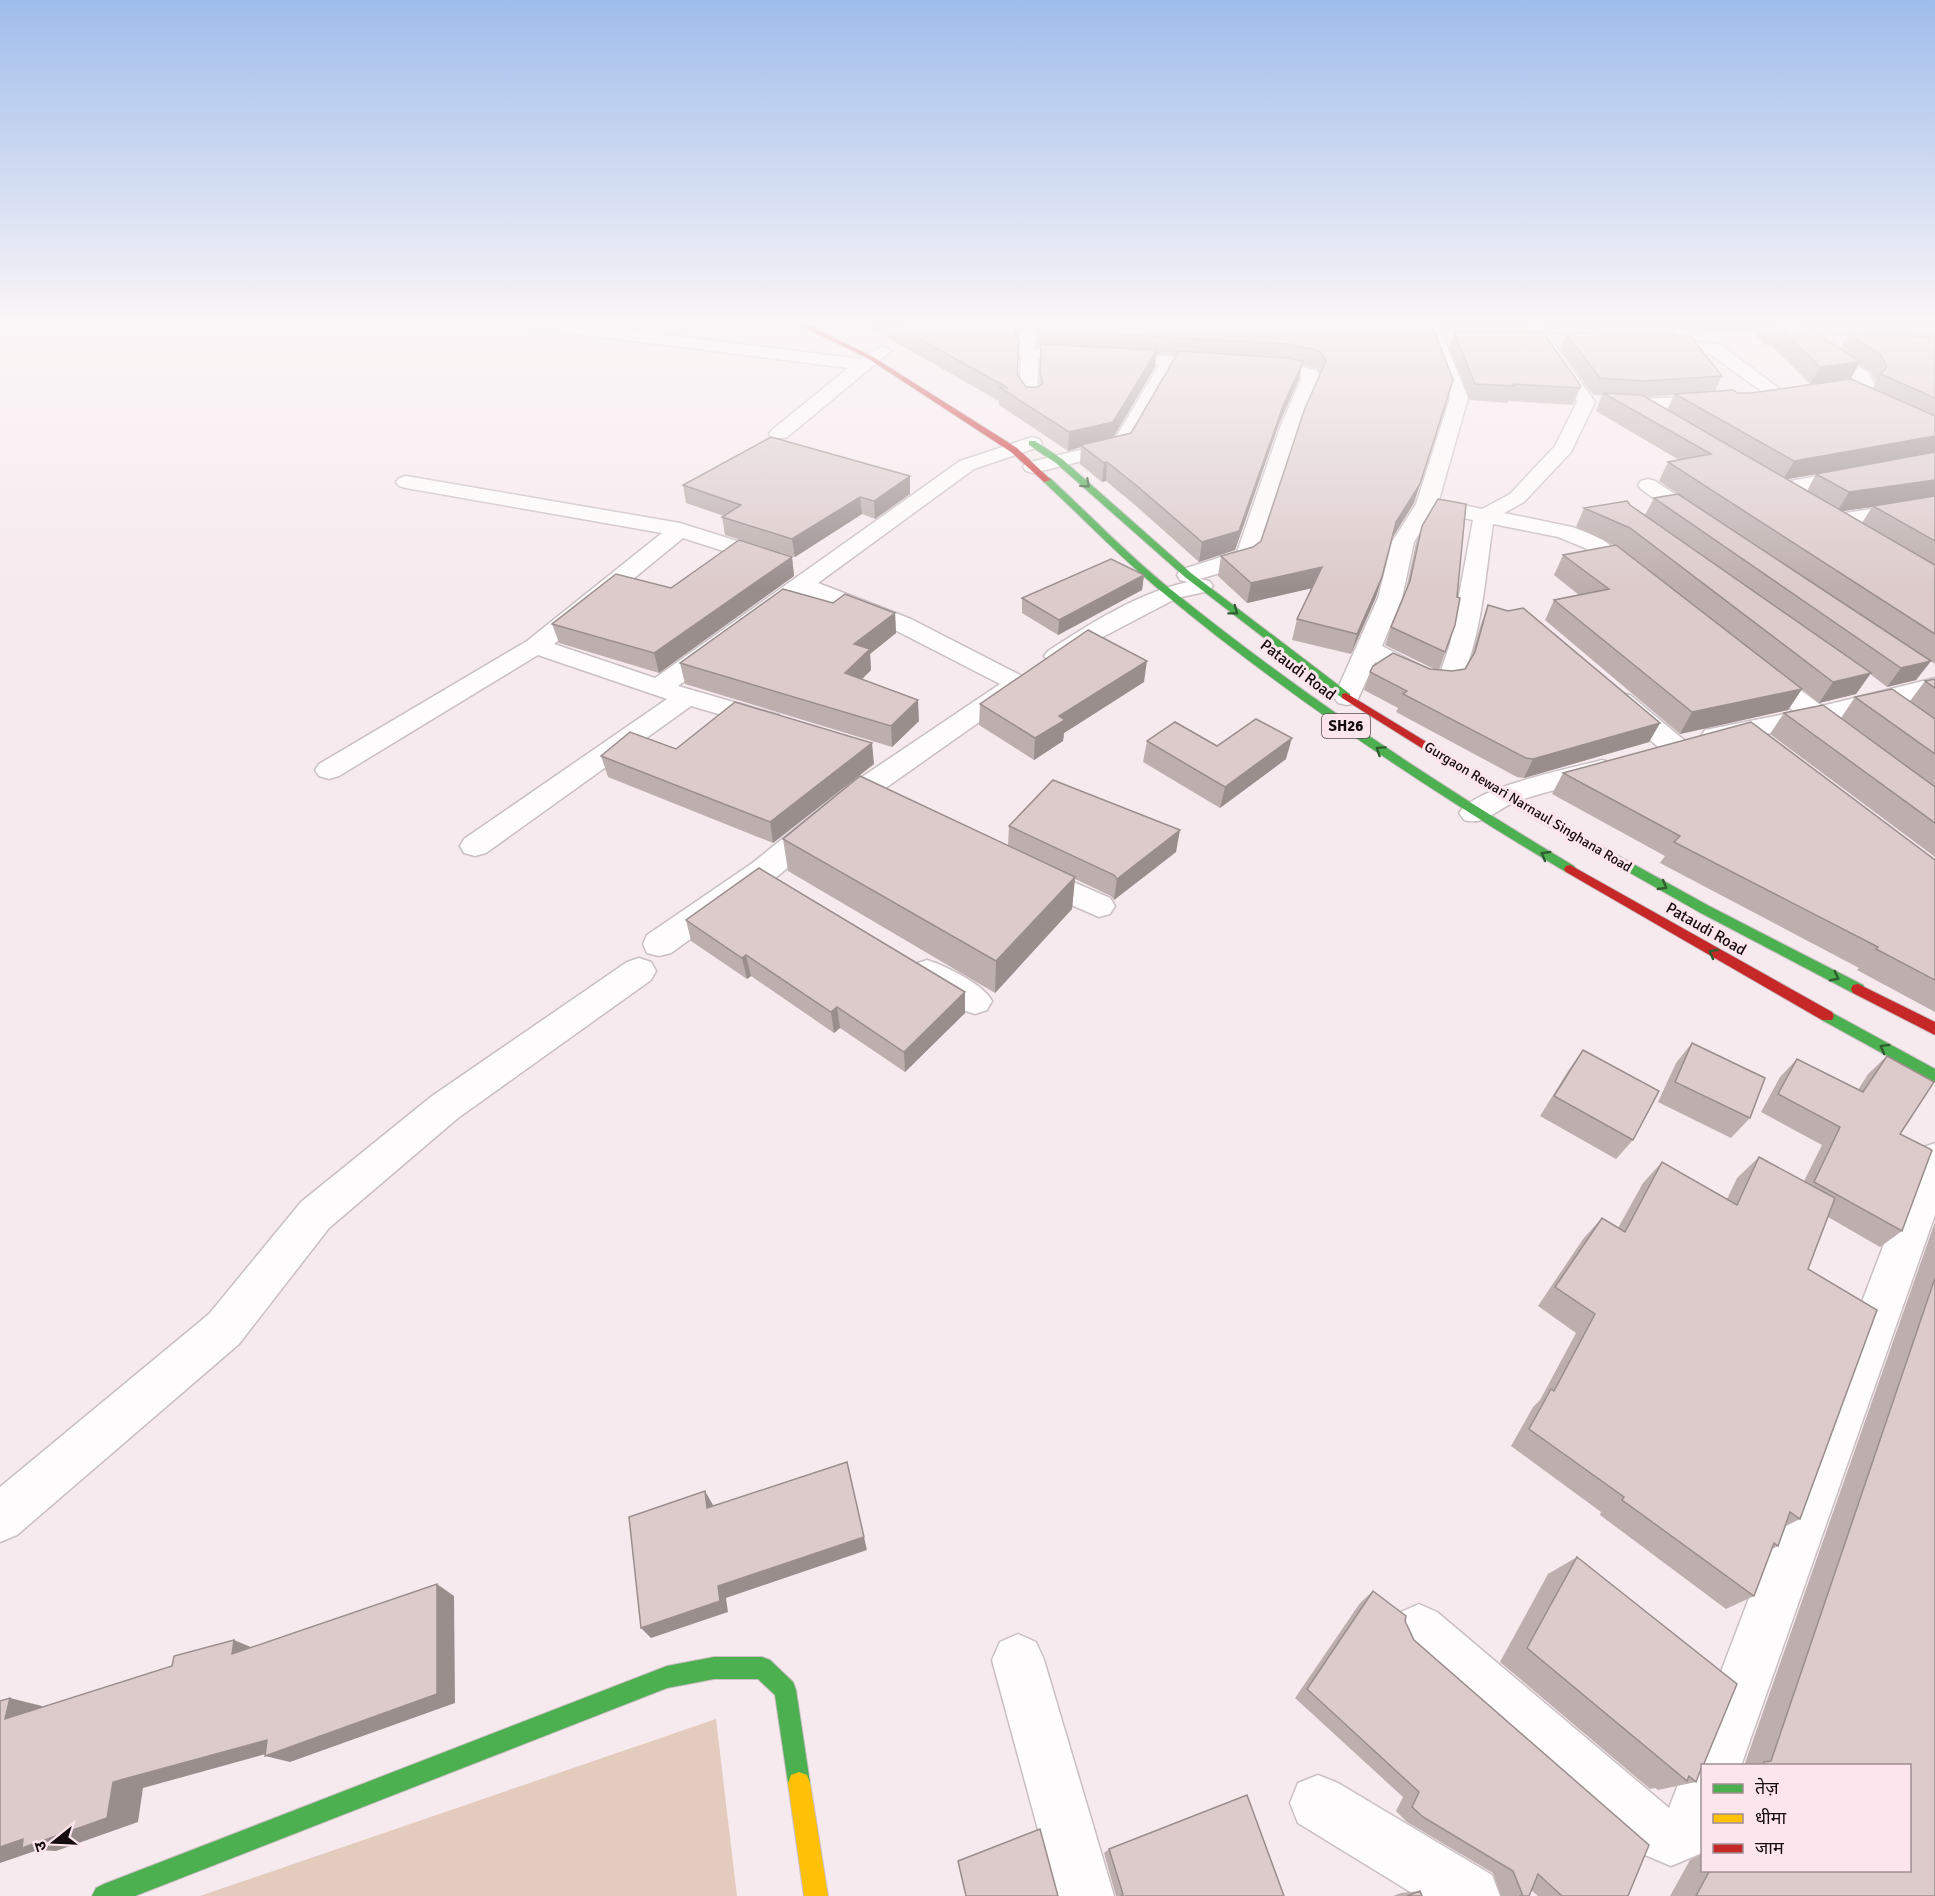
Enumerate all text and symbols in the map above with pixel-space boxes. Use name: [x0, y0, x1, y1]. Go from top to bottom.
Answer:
one-way arrow: [1079, 477, 1090, 488]
one-way arrow: [1228, 604, 1239, 615]
street label: Pataudi Road: [1256, 635, 1340, 705]
road number: SH26: [1322, 714, 1370, 738]
street label: Gurgaon Rewari Narnaul Singhana Road: [1421, 738, 1635, 876]
one-way arrow: [1376, 746, 1386, 758]
one-way arrow: [1541, 850, 1551, 862]
one-way arrow: [1657, 879, 1667, 890]
street label: Pataudi Road: [1662, 898, 1750, 960]
one-way arrow: [1709, 949, 1720, 960]
one-way arrow: [1829, 970, 1840, 982]
one-way arrow: [1880, 1043, 1890, 1055]
legend: [1701, 1764, 1911, 1872]
text: तेज़: [1755, 1777, 1779, 1799]
text: धीमा: [1755, 1807, 1786, 1829]
north arrow: [24, 1812, 84, 1872]
text: जाम: [1755, 1837, 1785, 1859]
text: उ: [30, 1838, 52, 1854]

